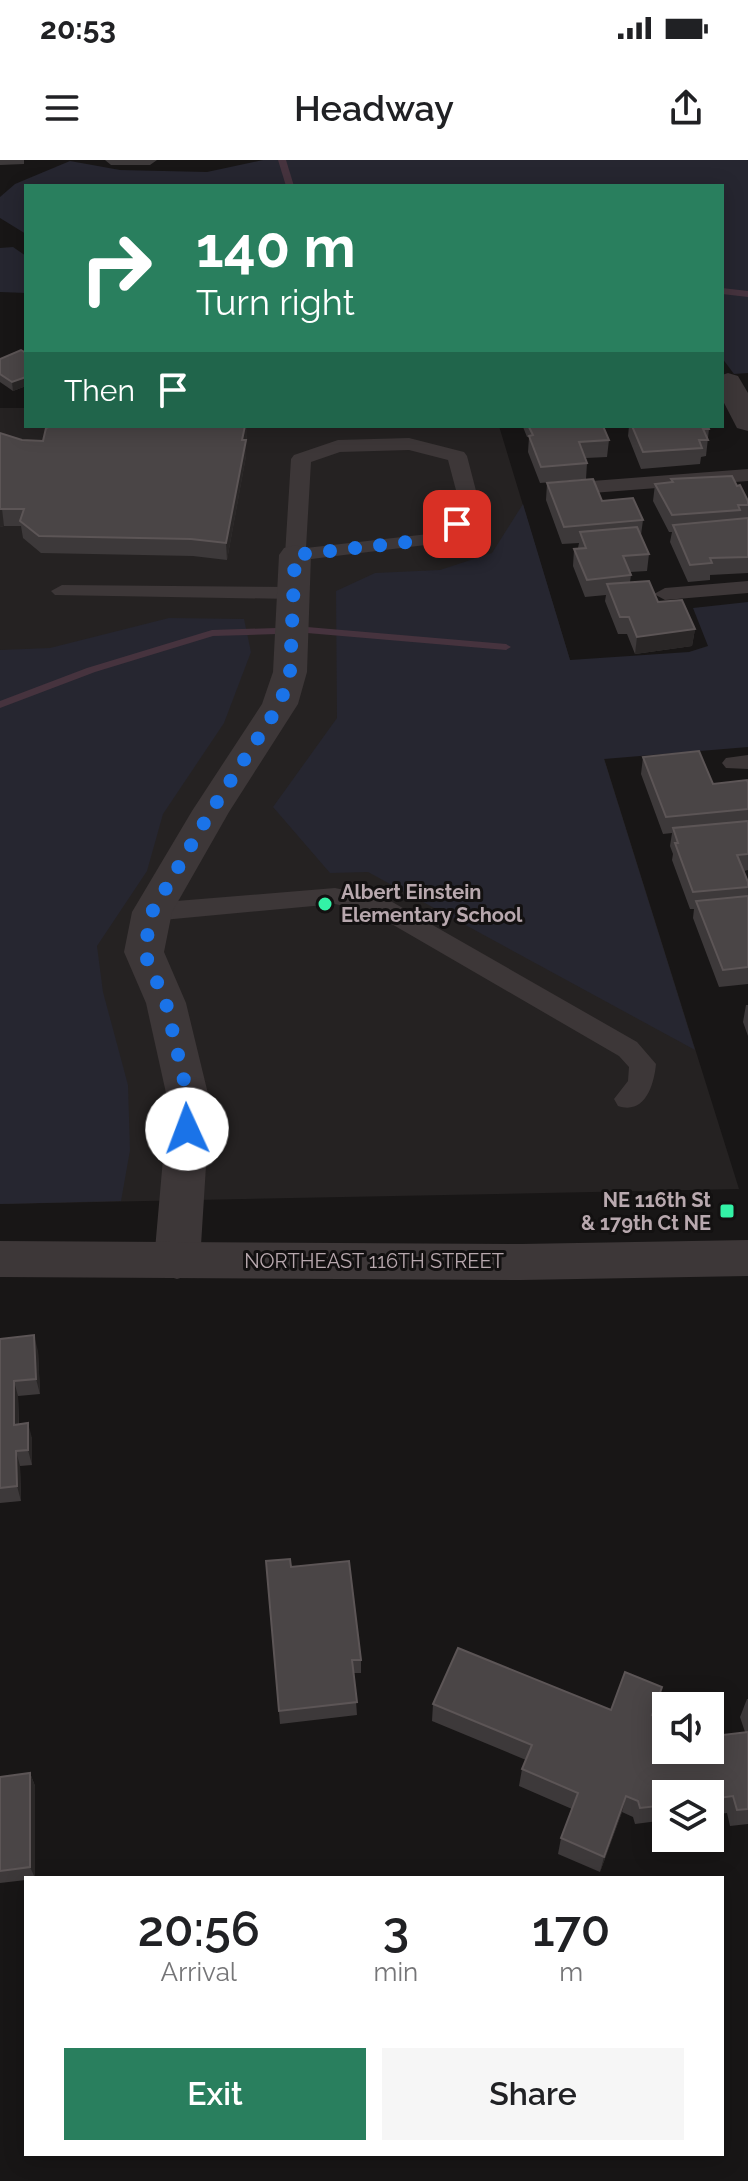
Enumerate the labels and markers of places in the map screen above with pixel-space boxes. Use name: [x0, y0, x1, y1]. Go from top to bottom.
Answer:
pin: [423, 490, 491, 558]
place label: Albert Einstein Elementary School: [341, 880, 523, 927]
marker: Albert Einstein Elementary School: [316, 895, 334, 913]
place label: NE 116th St & 179th Ct NE: [581, 1188, 711, 1235]
marker: NE 116th St & 179th Ct NE: [718, 1202, 736, 1220]

